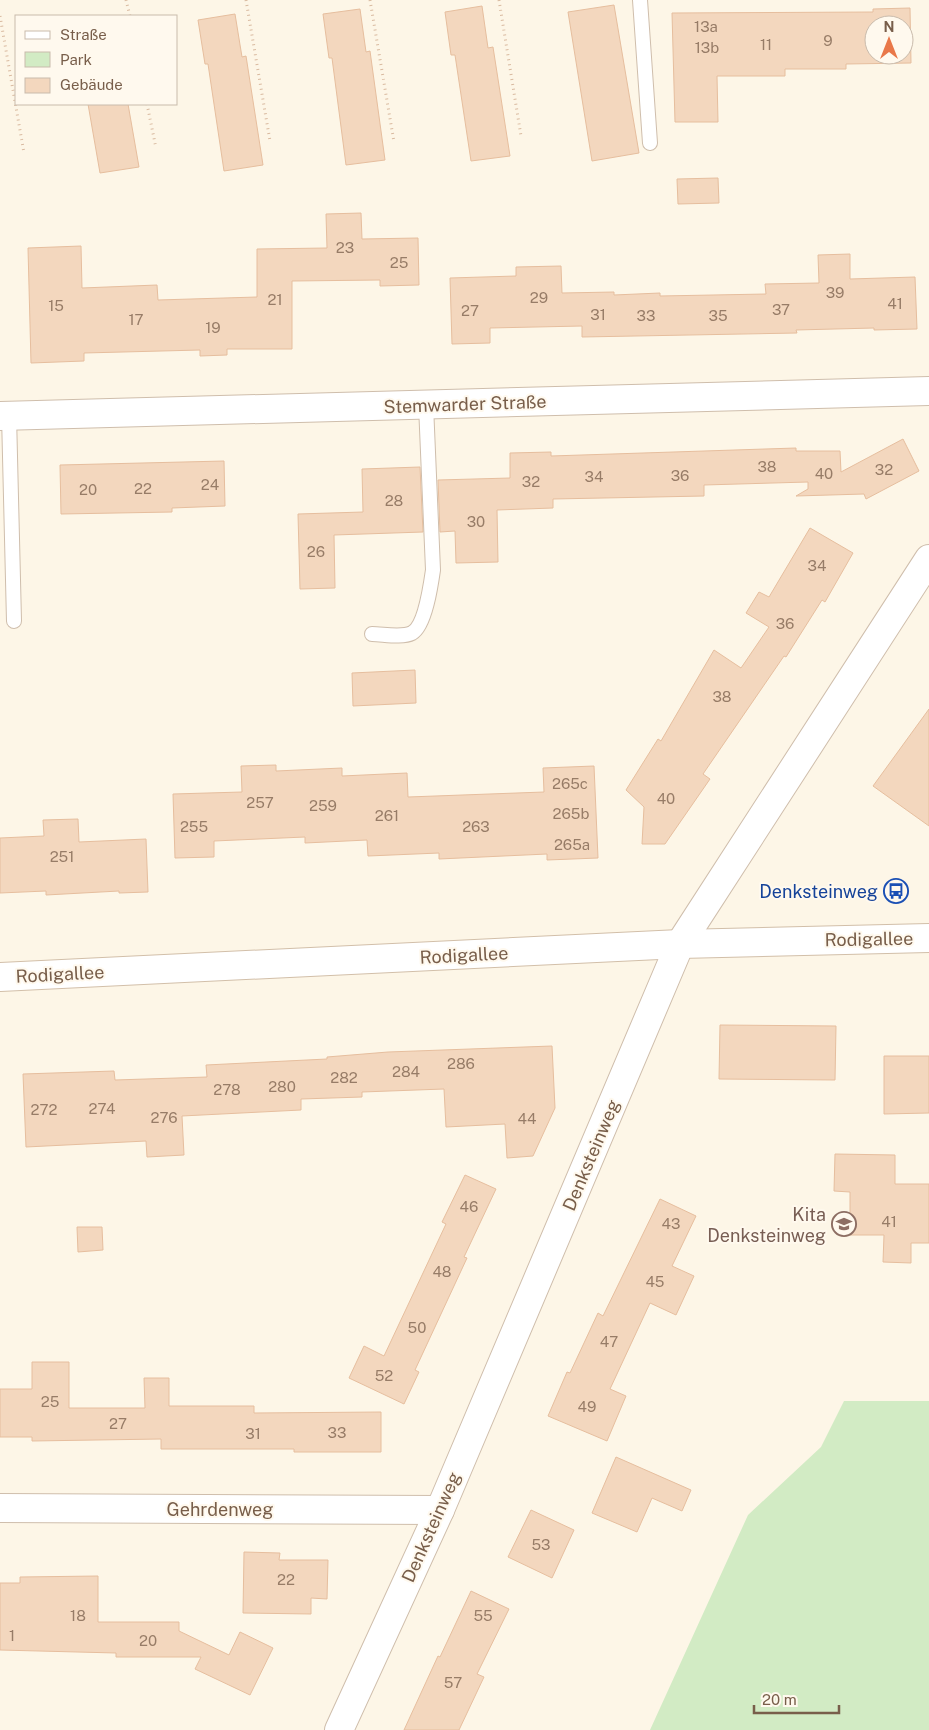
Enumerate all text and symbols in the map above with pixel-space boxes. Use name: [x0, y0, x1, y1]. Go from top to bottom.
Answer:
legend: [15, 15, 178, 105]
north arrow: [864, 15, 914, 65]
house number: 13a: [694, 18, 718, 35]
text: N: [884, 19, 894, 35]
text: Straße: [60, 26, 107, 43]
house number: 9: [823, 32, 833, 49]
house number: 11: [760, 36, 772, 53]
house number: 13b: [695, 39, 719, 56]
text: Park: [60, 51, 92, 68]
text: Gebäude: [60, 76, 123, 93]
house number: 23: [336, 239, 354, 256]
house number: 25: [390, 254, 408, 271]
house number: 39: [826, 284, 844, 301]
house number: 29: [530, 289, 548, 306]
house number: 21: [267, 291, 283, 308]
house number: 41: [887, 295, 903, 312]
house number: 15: [48, 297, 64, 314]
house number: 37: [772, 301, 790, 318]
house number: 27: [461, 302, 479, 319]
house number: 31: [590, 306, 606, 323]
house number: 33: [637, 307, 655, 324]
house number: 35: [708, 307, 728, 324]
house number: 17: [128, 311, 144, 328]
house number: 19: [205, 319, 221, 336]
street label: Stemwarder Straße: [383, 391, 547, 417]
house number: 38: [757, 458, 777, 475]
house number: 32: [875, 461, 893, 478]
house number: 40: [815, 465, 833, 482]
house number: 36: [671, 467, 689, 484]
house number: 34: [585, 468, 603, 485]
house number: 32: [522, 473, 540, 490]
house number: 24: [201, 476, 219, 493]
house number: 22: [134, 480, 152, 497]
house number: 20: [79, 481, 97, 498]
house number: 28: [385, 492, 403, 509]
house number: 30: [467, 513, 485, 530]
house number: 26: [307, 543, 325, 560]
house number: 34: [808, 557, 826, 574]
house number: 36: [776, 615, 794, 632]
house number: 38: [712, 688, 732, 705]
house number: 265c: [552, 775, 588, 792]
house number: 40: [657, 790, 675, 807]
house number: 257: [246, 794, 274, 811]
house number: 259: [309, 797, 337, 814]
house number: 265b: [553, 805, 589, 822]
house number: 261: [375, 807, 399, 824]
house number: 255: [180, 818, 208, 835]
house number: 263: [462, 818, 490, 835]
house number: 265a: [554, 836, 590, 853]
house number: 251: [50, 848, 74, 865]
bus stop icon: Denksteinweg: [883, 878, 909, 904]
place label: Denksteinweg: [759, 881, 878, 902]
street label: Rodigallee: [824, 928, 914, 950]
street label: Rodigallee: [419, 942, 509, 968]
street label: Rodigallee: [15, 961, 105, 987]
house number: 286: [447, 1055, 475, 1072]
house number: 284: [392, 1063, 420, 1080]
house number: 282: [330, 1069, 358, 1086]
house number: 280: [268, 1078, 296, 1095]
house number: 278: [213, 1081, 241, 1098]
street label: Denksteinweg: [558, 1096, 624, 1214]
house number: 274: [89, 1100, 115, 1117]
house number: 272: [31, 1101, 58, 1118]
house number: 276: [151, 1109, 178, 1126]
house number: 44: [518, 1110, 536, 1127]
house number: 46: [460, 1198, 478, 1215]
place label: Kita Denksteinweg: [707, 1204, 826, 1246]
school or university icon: Kita Denksteinweg: [831, 1211, 857, 1237]
house number: 41: [881, 1213, 897, 1230]
house number: 43: [662, 1215, 680, 1232]
house number: 48: [432, 1263, 452, 1280]
house number: 45: [646, 1273, 664, 1290]
house number: 50: [408, 1319, 426, 1336]
house number: 47: [600, 1333, 618, 1350]
house number: 52: [375, 1367, 393, 1384]
house number: 25: [41, 1393, 59, 1410]
house number: 49: [578, 1398, 596, 1415]
house number: 27: [109, 1415, 127, 1432]
house number: 33: [328, 1424, 346, 1441]
house number: 31: [245, 1425, 261, 1442]
street label: Denksteinweg: [397, 1469, 465, 1585]
street label: Gehrdenweg: [167, 1499, 273, 1520]
house number: 53: [531, 1536, 551, 1553]
house number: 22: [277, 1571, 295, 1588]
house number: 18: [70, 1607, 86, 1624]
house number: 55: [473, 1607, 493, 1624]
house number: 1: [9, 1627, 15, 1644]
house number: 20: [139, 1632, 157, 1649]
house number: 57: [444, 1674, 462, 1691]
scale bar: [754, 1682, 839, 1714]
text: 20 m: [762, 1691, 797, 1708]

